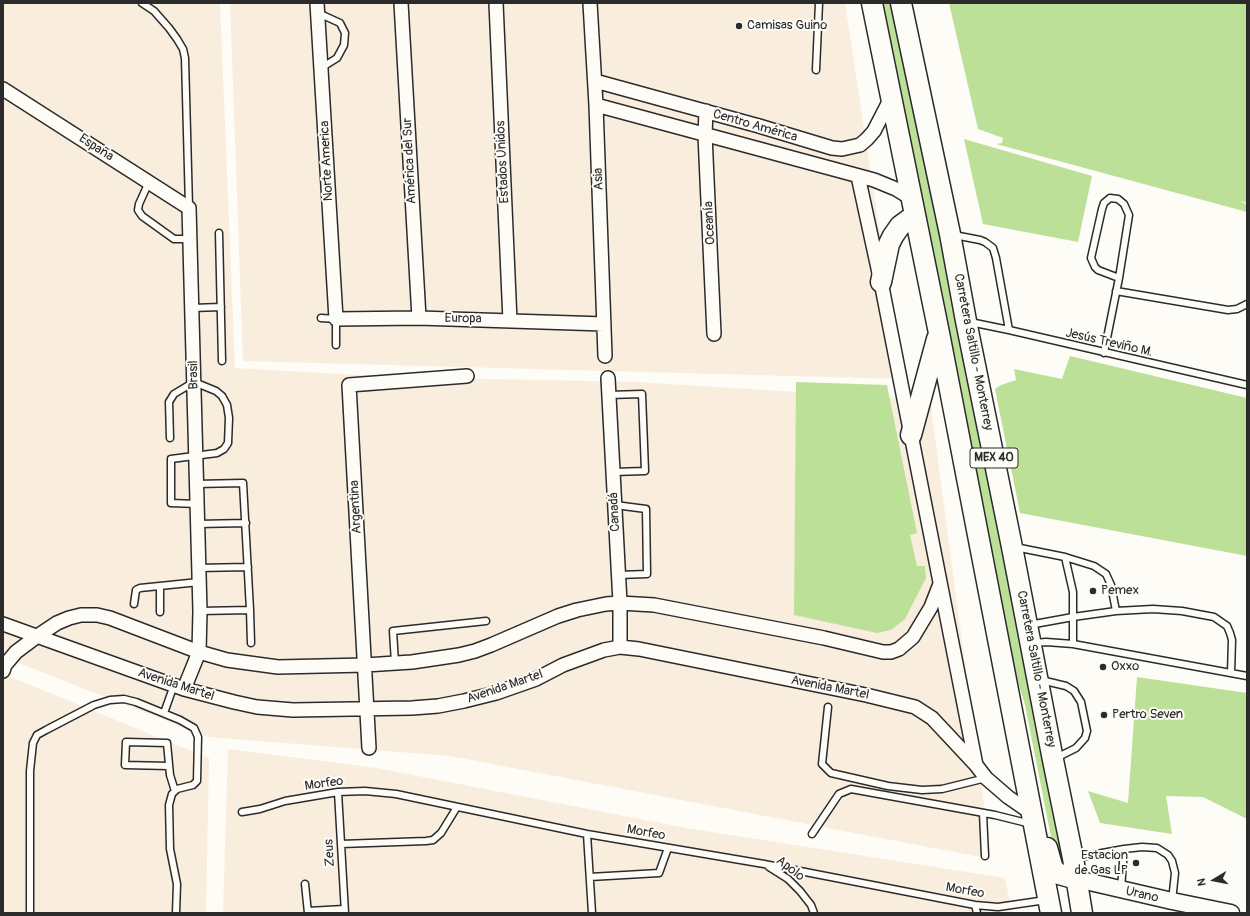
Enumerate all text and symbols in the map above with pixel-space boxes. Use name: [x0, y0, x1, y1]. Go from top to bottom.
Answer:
place label: Camisas Guino: [747, 18, 827, 34]
marker: Camisas Guino: [734, 21, 744, 31]
street label: Centro América: [711, 107, 799, 145]
street label: América del Sur: [400, 117, 420, 205]
street label: Norte America: [317, 120, 337, 202]
street label: Estados Unidos: [493, 120, 513, 204]
street label: España: [76, 131, 116, 165]
street label: Asia: [591, 167, 607, 191]
street label: Oceanía: [701, 201, 719, 245]
street label: Carretera Saltillo - Monterrey: [950, 272, 996, 432]
street label: Europa: [444, 311, 482, 327]
street label: Jesús Treviño M.: [1064, 325, 1154, 361]
street label: Brasil: [186, 360, 202, 390]
road number: MEX 40: [970, 448, 1018, 468]
street label: Argentina: [347, 480, 365, 534]
street label: Canadá: [606, 492, 624, 532]
place label: Pemex: [1101, 583, 1139, 599]
marker: Pemex: [1088, 586, 1098, 596]
street label: Carretera Saltillo - Monterrey: [1013, 589, 1059, 749]
place label: Oxxo: [1111, 659, 1139, 675]
marker: Oxxo: [1098, 662, 1108, 672]
street label: Avenida Martel: [136, 665, 216, 705]
street label: Avenida Martel: [465, 667, 545, 707]
street label: Avenida Martel: [790, 673, 870, 703]
place label: Pertro Seven: [1112, 707, 1183, 723]
marker: Pertro Seven: [1099, 710, 1109, 720]
street label: Morfeo: [304, 774, 344, 794]
street label: Morfeo: [626, 822, 666, 844]
street label: Zeus: [321, 839, 339, 867]
place label: Estacion de Gas LP: [1074, 848, 1128, 879]
street label: Apolo: [773, 853, 807, 885]
marker: Estacion de Gas LP: [1131, 858, 1141, 868]
north arrow: [1194, 860, 1234, 900]
text: N: [1195, 877, 1209, 887]
street label: Morfeo: [945, 880, 985, 902]
street label: Urano: [1124, 884, 1160, 906]

